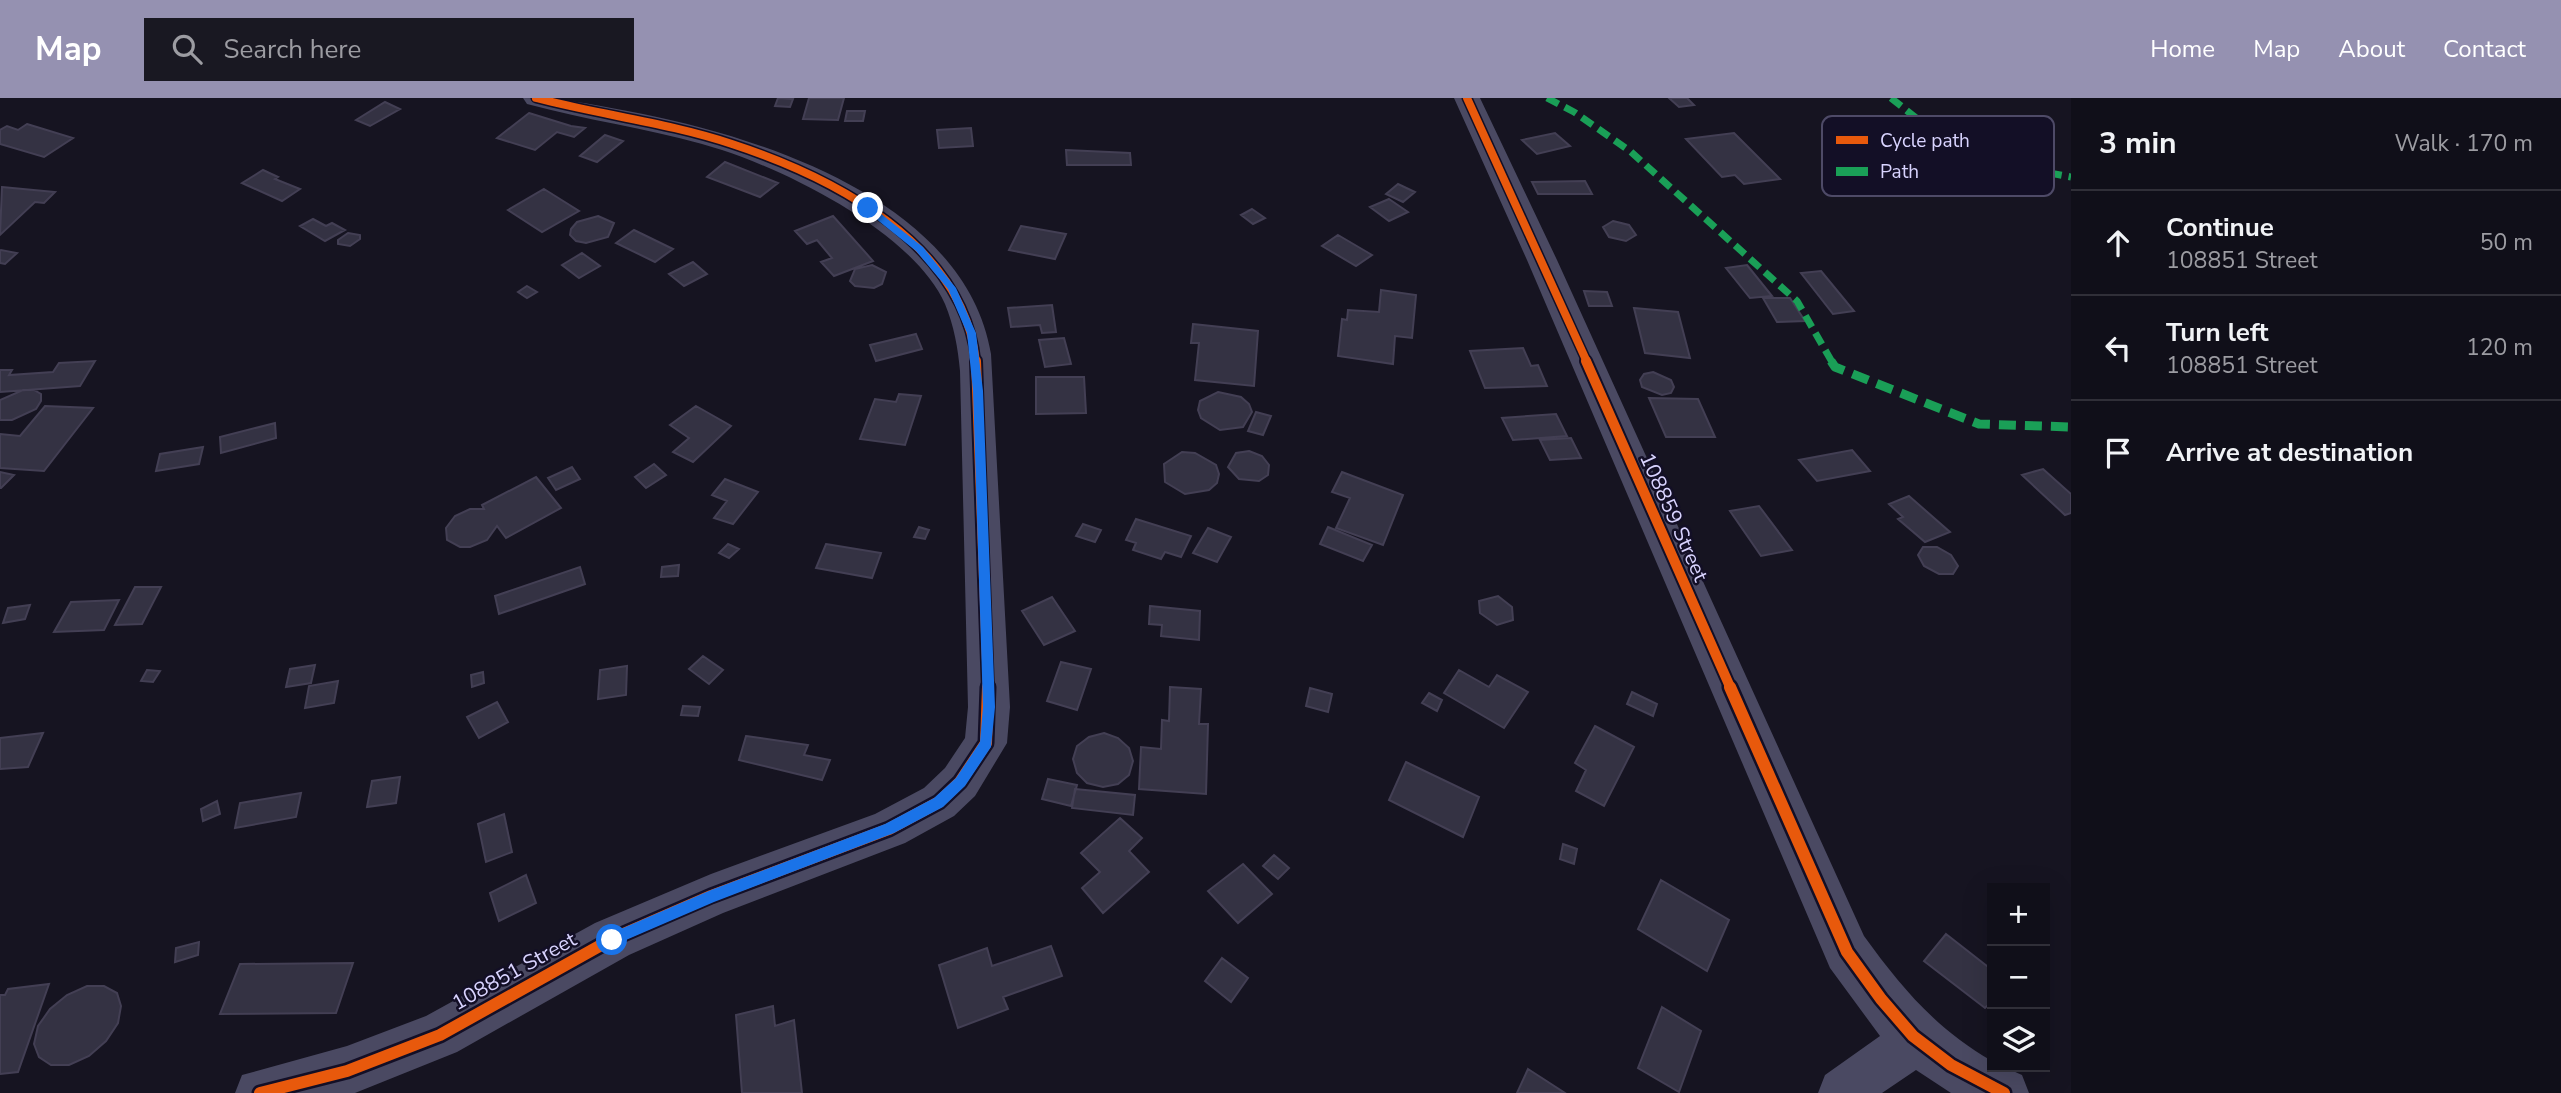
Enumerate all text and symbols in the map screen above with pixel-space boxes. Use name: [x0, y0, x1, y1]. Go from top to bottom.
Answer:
search box: [144, 18, 634, 81]
text: Map: [35, 27, 102, 72]
icon: search: [168, 30, 206, 68]
text: Search here: [224, 32, 361, 67]
text: Home: [2150, 33, 2215, 65]
text: Map: [2253, 33, 2300, 65]
text: About: [2338, 33, 2405, 65]
text: Contact: [2443, 33, 2526, 65]
legend: [1822, 116, 2054, 196]
text: 3 min: [2099, 123, 2177, 164]
text: Cycle path: [1880, 128, 1970, 154]
text: Walk · 170 m: [2394, 128, 2533, 159]
text: Path: [1880, 159, 1919, 185]
route end: [852, 192, 883, 223]
text: Continue: [2166, 210, 2274, 245]
icon: ahead: [2099, 224, 2137, 262]
text: 50 m: [2480, 227, 2533, 258]
text: 108851 Street: [2166, 245, 2317, 276]
text: Turn left: [2166, 315, 2269, 350]
icon: left: [2099, 329, 2137, 367]
text: 120 m: [2466, 332, 2533, 363]
text: 108851 Street: [2166, 350, 2317, 381]
icon: arrive: [2099, 434, 2137, 472]
text: Arrive at destination: [2166, 435, 2413, 470]
street label: 108859 Street: [1633, 448, 1715, 586]
map controls: [1987, 883, 2050, 1072]
button: +: [1987, 883, 2050, 946]
route start: [596, 924, 627, 955]
street label: 108851 Street: [447, 925, 582, 1017]
button: −: [1987, 946, 2050, 1009]
button: layers: [1987, 1009, 2050, 1072]

